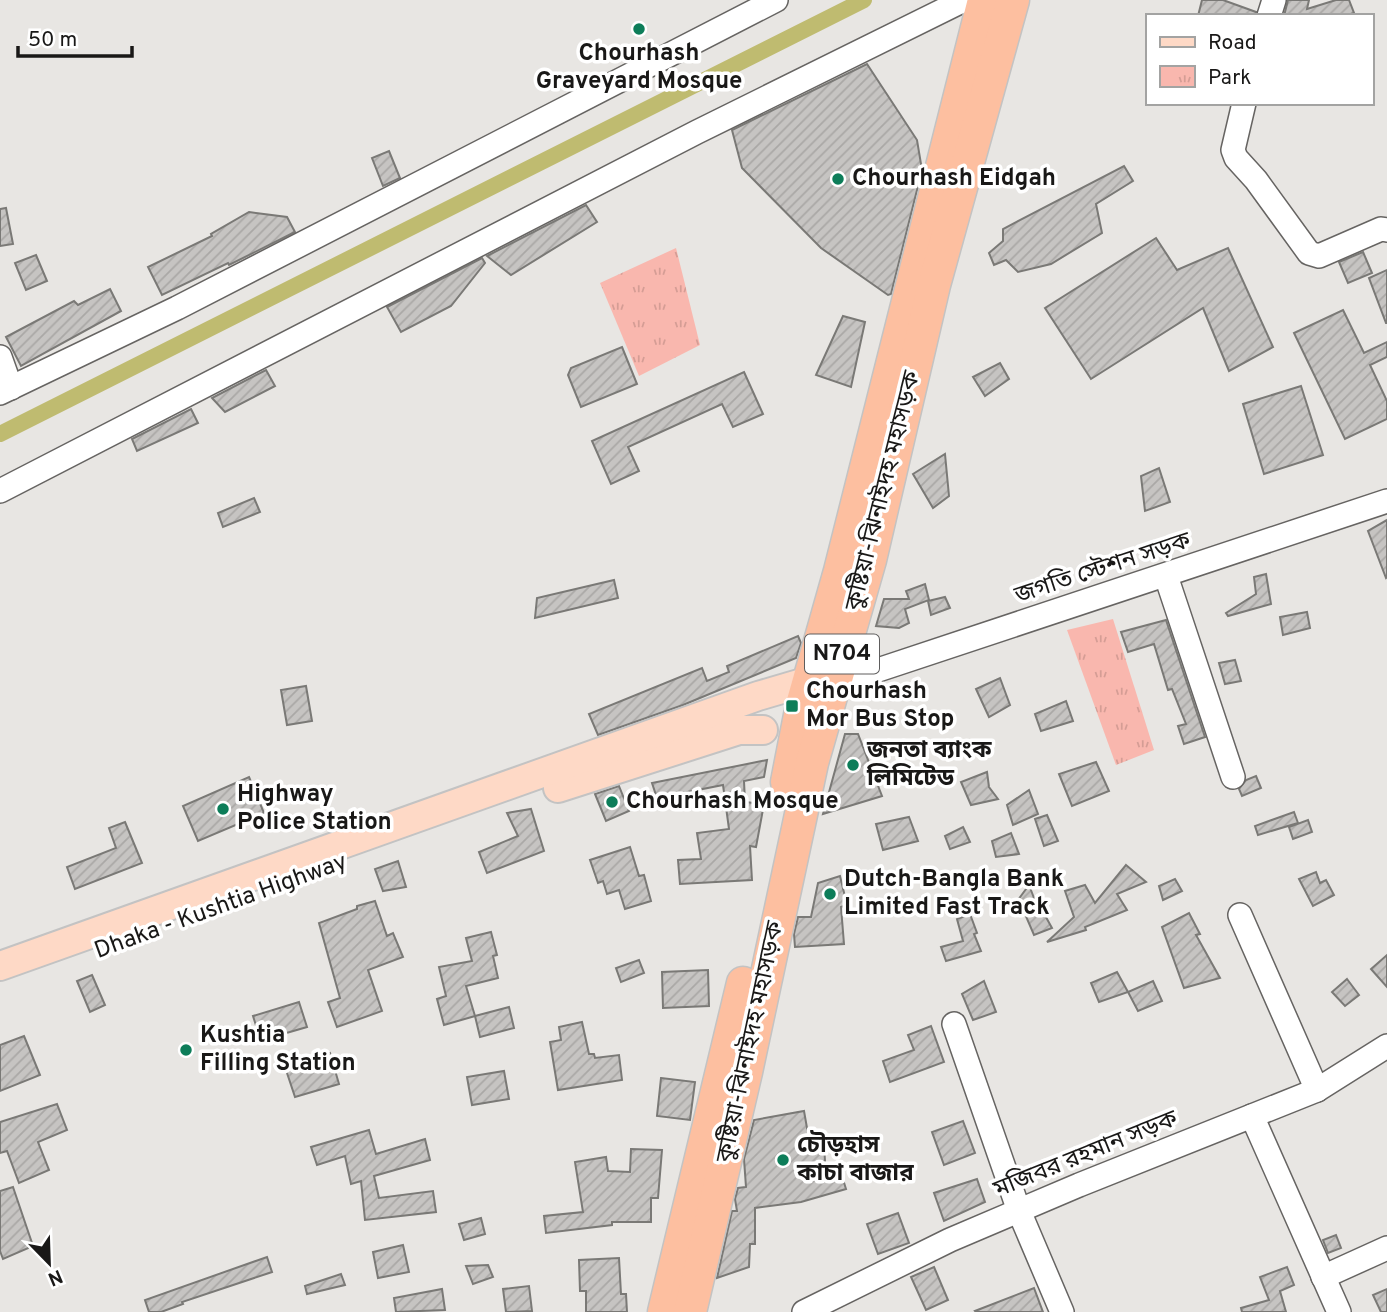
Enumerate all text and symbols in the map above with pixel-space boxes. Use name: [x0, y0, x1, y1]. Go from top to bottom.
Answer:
scale bar: [18, 14, 131, 58]
legend: [1146, 14, 1373, 105]
marker: Chourhash Graveyard Mosque: [631, 21, 647, 37]
text: 50 m: [28, 27, 77, 54]
text: Road: [1208, 30, 1257, 57]
place label: Chourhash Graveyard Mosque: [536, 39, 742, 97]
text: Park: [1208, 65, 1251, 92]
place label: Chourhash Eidgah: [852, 164, 1056, 194]
marker: Chourhash Eidgah: [830, 171, 846, 187]
street label: কুষ্টিয়া-ঝিনাইদহ মহাসড়ক: [839, 367, 928, 615]
street label: জগতি স্টেশন সড়ক: [1010, 525, 1195, 612]
road number: N704: [805, 634, 879, 674]
place label: Chourhash Mor Bus Stop: [806, 677, 954, 735]
marker: Chourhash Mor Bus Stop: [784, 698, 800, 714]
place label: জনতা ব্যাংক লিমিটেড: [866, 736, 992, 794]
marker: জনতা ব্যাংক লিমিটেড: [845, 757, 861, 773]
place label: Highway Police Station: [237, 780, 392, 838]
place label: Chourhash Mosque: [626, 787, 839, 817]
marker: Chourhash Mosque: [604, 794, 620, 810]
marker: Highway Police Station: [215, 801, 231, 817]
street label: Dhaka - Kushtia Highway: [91, 847, 351, 967]
place label: Dutch-Bangla Bank Limited Fast Track: [844, 865, 1064, 923]
marker: Dutch-Bangla Bank Limited Fast Track: [822, 886, 838, 902]
street label: কুষ্টিয়া-ঝিনাইদহ মহাসড়ক: [710, 918, 791, 1166]
place label: Kushtia Filling Station: [200, 1021, 356, 1079]
marker: Kushtia Filling Station: [178, 1042, 194, 1058]
street label: মজিবর রহমান সড়ক: [988, 1103, 1183, 1206]
place label: চৌড়হাস কাচা বাজার: [796, 1130, 914, 1189]
marker: চৌড়হাস কাচা বাজার: [775, 1152, 791, 1168]
north arrow: [14, 1228, 84, 1298]
text: N: [44, 1263, 66, 1291]

